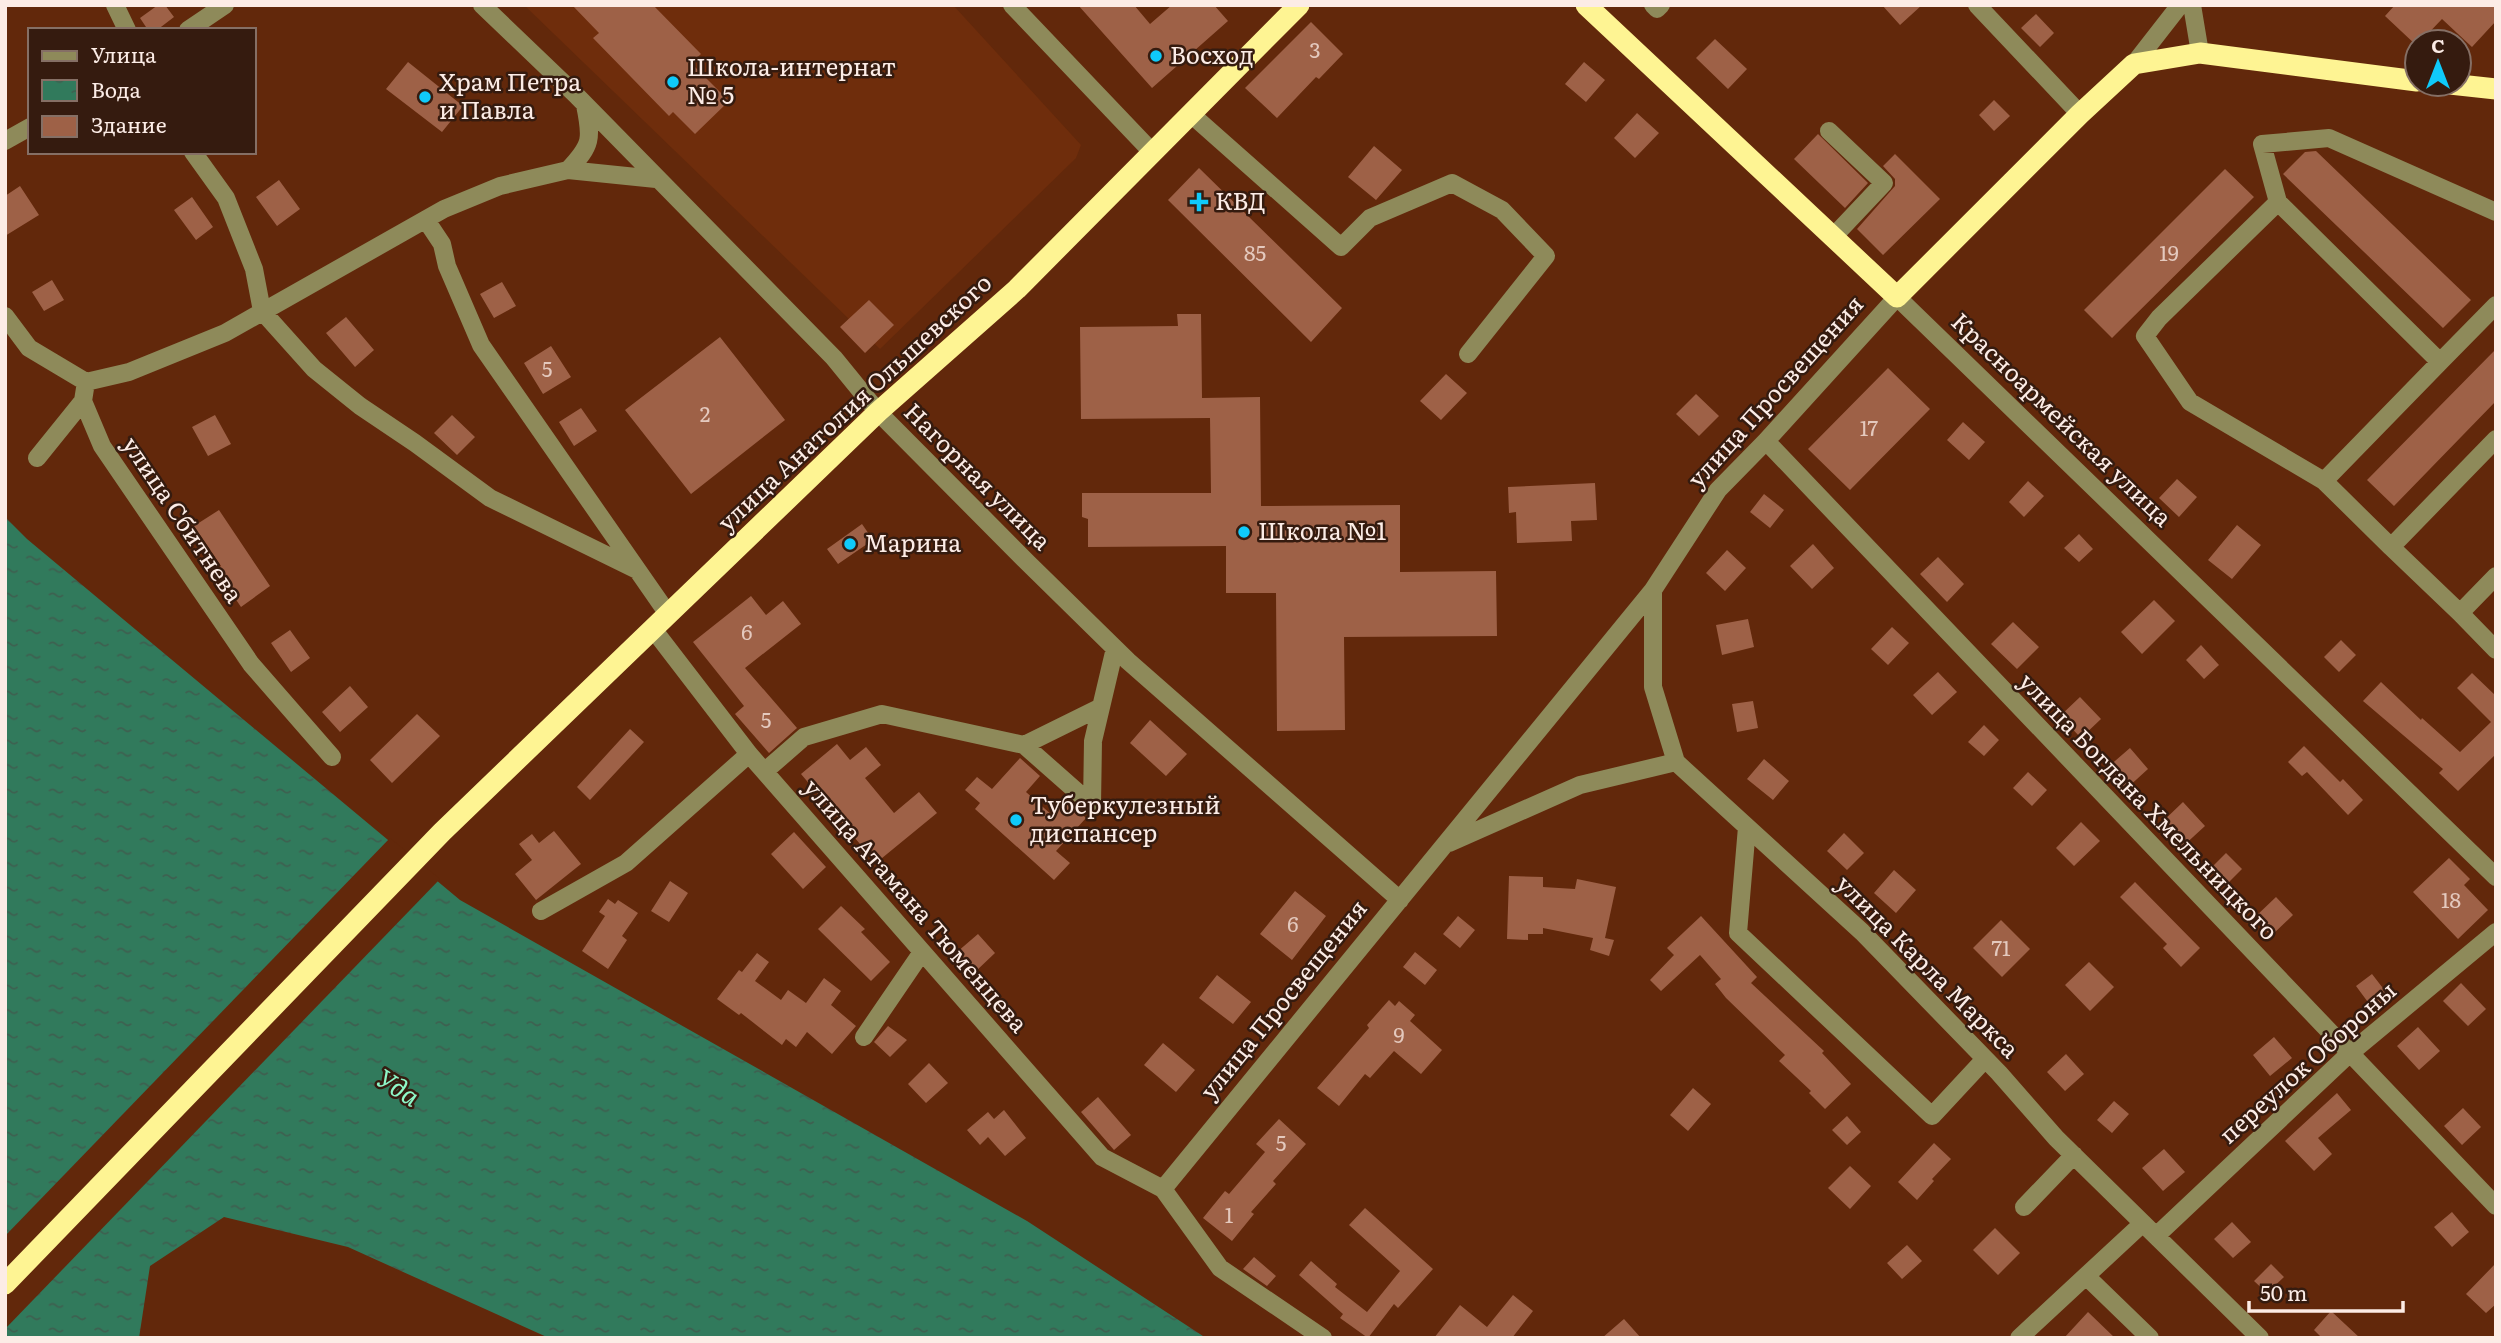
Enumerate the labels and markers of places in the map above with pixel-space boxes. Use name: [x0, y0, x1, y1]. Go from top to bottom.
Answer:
place label: Восход: [1170, 36, 1254, 71]
place label: Школа-интернат № 5: [687, 48, 896, 111]
marker: Восход: [1148, 48, 1164, 64]
place label: Храм Петра и Павла: [439, 63, 581, 126]
marker: Школа-интернат № 5: [665, 74, 681, 90]
marker: Храм Петра и Павла: [417, 89, 433, 105]
place label: КВД: [1215, 182, 1266, 217]
marker: КВД: [1189, 192, 1209, 212]
place label: Школа №1: [1258, 512, 1387, 547]
place label: Марина: [864, 524, 961, 559]
marker: Школа №1: [1236, 524, 1252, 540]
marker: Марина: [842, 536, 858, 552]
place label: Туберкулезный диспансер: [1030, 786, 1221, 849]
marker: Туберкулезный диспансер: [1008, 812, 1024, 828]

